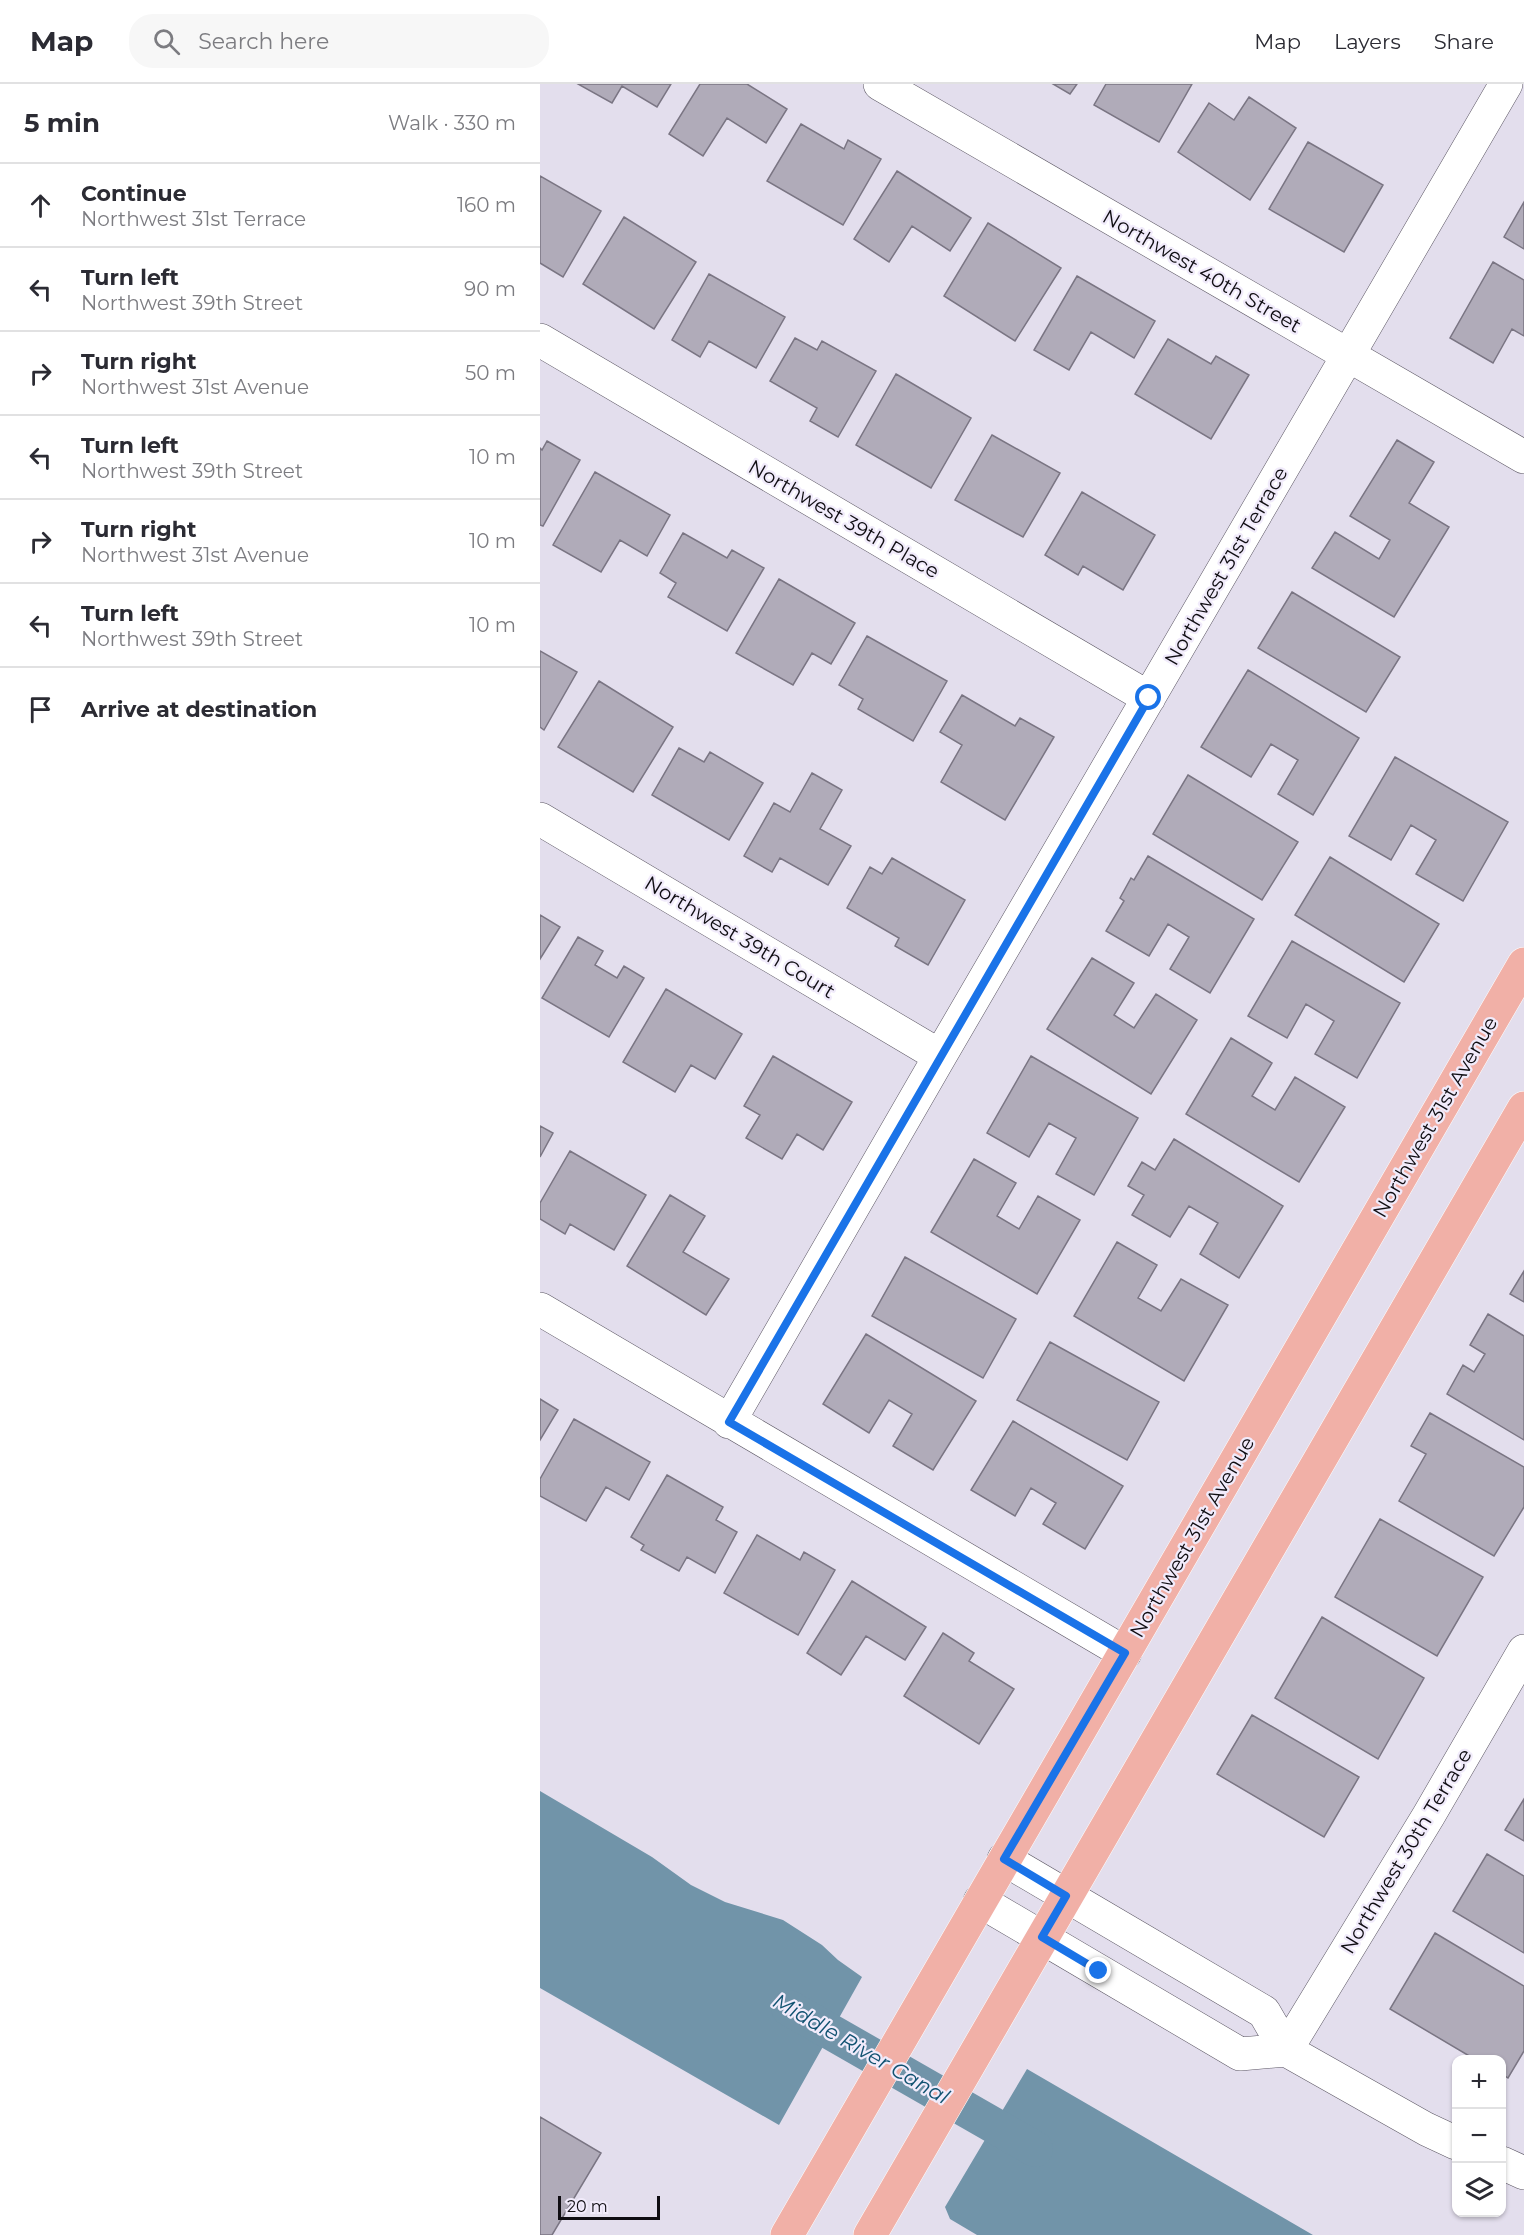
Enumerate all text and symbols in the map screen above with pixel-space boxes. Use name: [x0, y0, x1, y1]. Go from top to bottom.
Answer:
search box: [129, 14, 549, 68]
text: Map: [30, 24, 93, 58]
icon: search: [150, 25, 183, 58]
text: Search here: [198, 28, 329, 55]
text: Map: [1254, 29, 1301, 54]
text: Layers: [1334, 29, 1401, 54]
text: Share: [1434, 29, 1494, 54]
text: 5 min: [24, 107, 100, 139]
text: Walk · 330 m: [388, 111, 516, 135]
text: Continue: [81, 180, 187, 207]
icon: ahead: [24, 189, 57, 222]
text: 160 m: [457, 193, 516, 217]
street label: Northwest 40th Street: [1099, 204, 1305, 338]
text: Northwest 31st Terrace: [81, 207, 306, 231]
text: Turn left: [81, 264, 179, 291]
icon: left: [24, 273, 57, 306]
text: 90 m: [464, 277, 516, 301]
text: Northwest 39th Street: [81, 291, 303, 315]
text: Turn right: [81, 348, 196, 375]
icon: right: [24, 357, 57, 390]
text: 50 m: [465, 361, 516, 385]
text: Northwest 31st Avenue: [81, 375, 309, 399]
text: Turn left: [81, 432, 179, 459]
icon: left: [24, 441, 57, 474]
text: 10 m: [469, 445, 516, 469]
street label: Northwest 39th Place: [744, 455, 944, 583]
text: Northwest 39th Street: [81, 459, 303, 483]
street label: Northwest 31st Terrace: [1159, 463, 1293, 669]
text: Turn right: [81, 516, 196, 543]
icon: right: [24, 525, 57, 558]
text: 10 m: [469, 529, 516, 553]
text: Northwest 31st Avenue: [81, 543, 309, 567]
text: Turn left: [81, 600, 179, 627]
icon: left: [24, 609, 57, 642]
text: 10 m: [469, 613, 516, 637]
text: Northwest 39th Street: [81, 627, 303, 651]
route start: [1135, 684, 1161, 710]
icon: arrive: [24, 693, 57, 726]
text: Arrive at destination: [81, 696, 317, 723]
street label: Northwest 39th Court: [641, 871, 839, 1003]
street label: Northwest 31st Avenue: [1368, 1012, 1502, 1222]
street label: Northwest 31st Avenue: [1125, 1432, 1259, 1642]
street label: Northwest 30th Terrace: [1335, 1744, 1477, 1958]
route end: [1085, 1957, 1111, 1983]
water label: Middle River Canal: [769, 1988, 954, 2109]
map controls: [1452, 2055, 1506, 2217]
button: +: [1452, 2055, 1506, 2109]
button: −: [1452, 2109, 1506, 2163]
button: layers: [1452, 2163, 1506, 2217]
scale bar: [558, 2193, 660, 2220]
text: 20 m: [567, 2197, 608, 2216]

